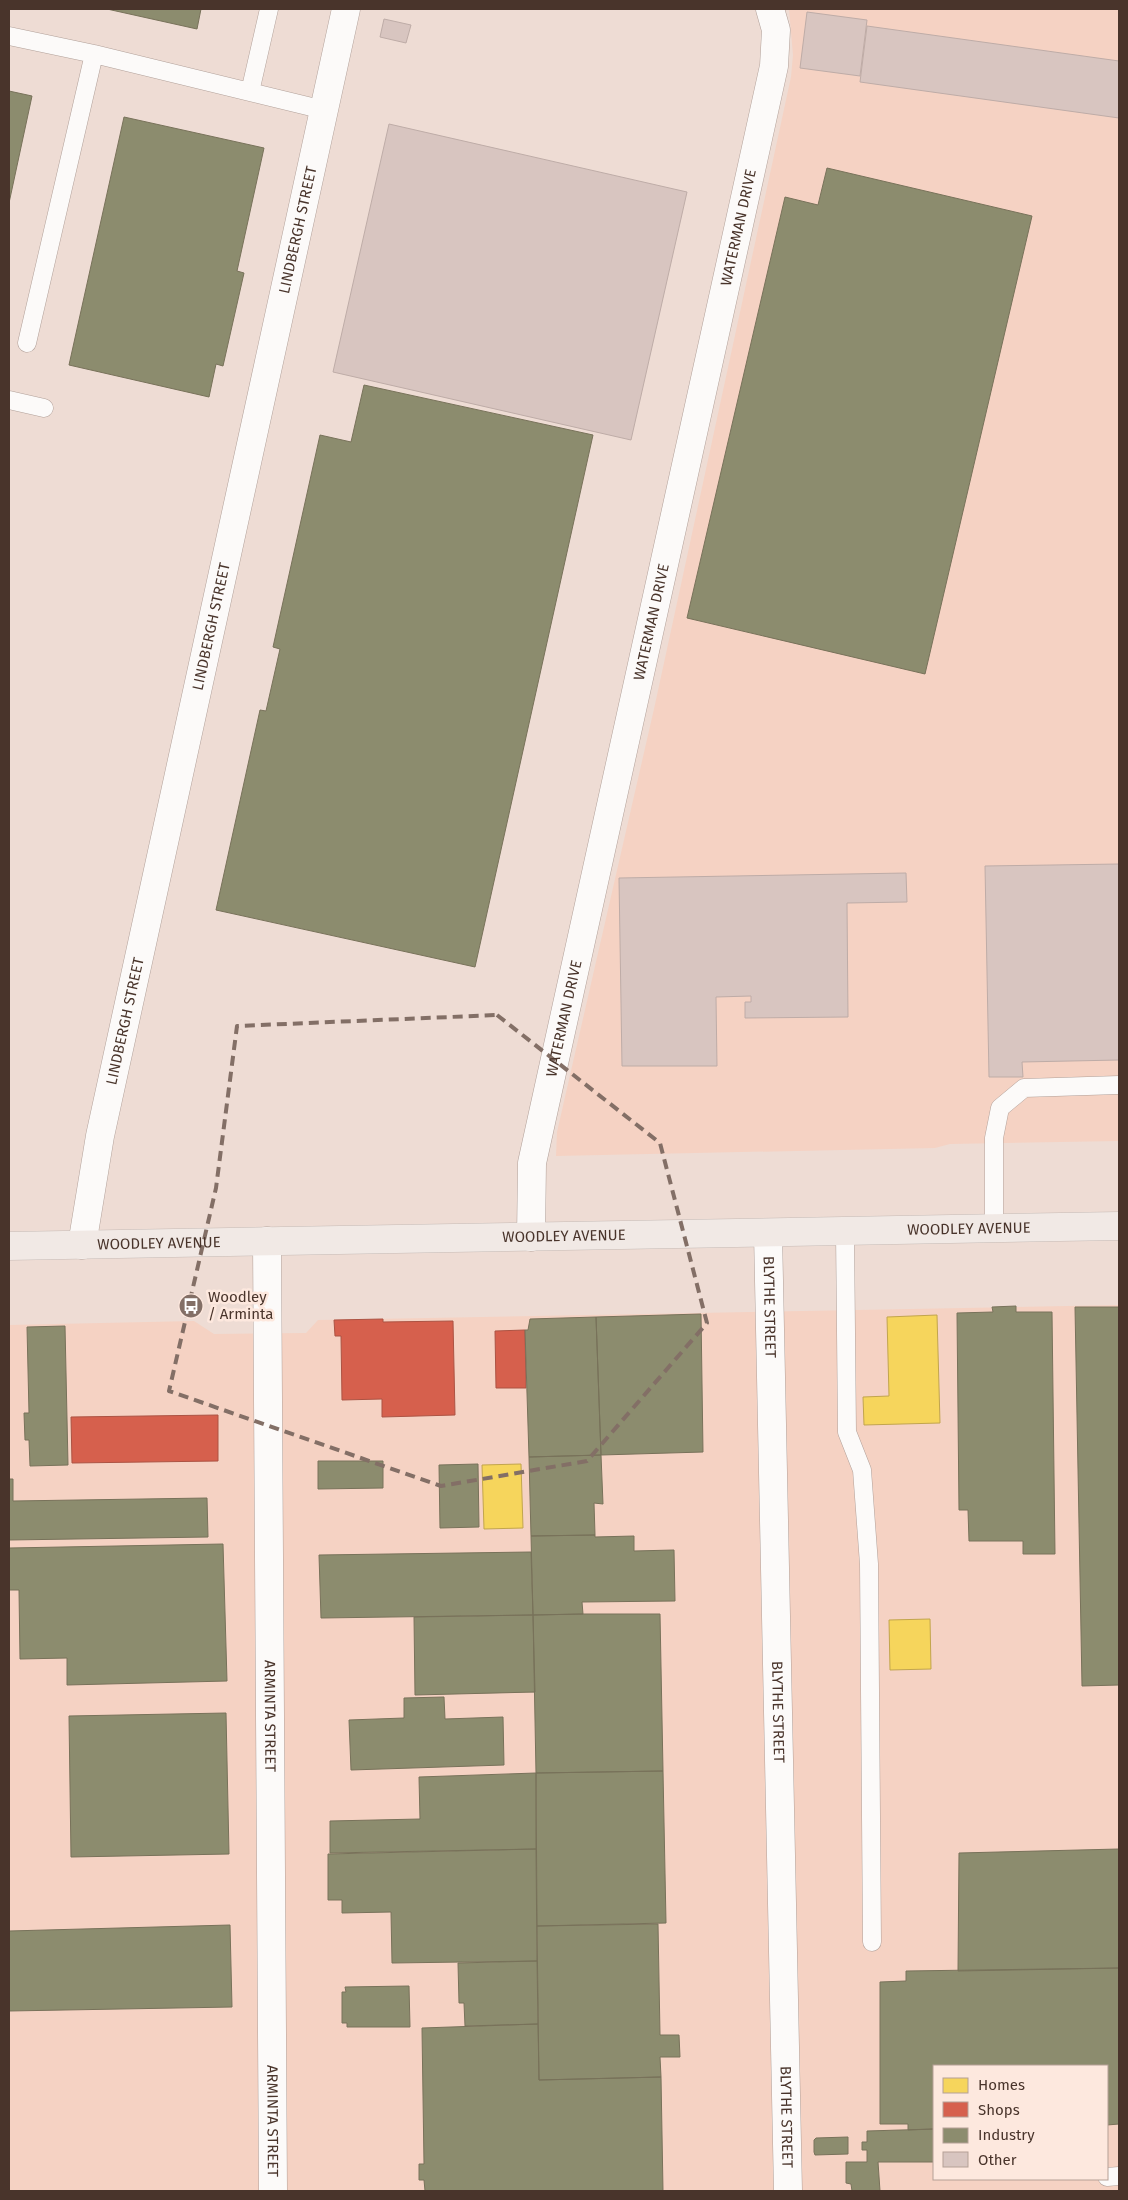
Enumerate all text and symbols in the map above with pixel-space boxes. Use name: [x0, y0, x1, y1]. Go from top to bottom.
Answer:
street label: LINDBERGH STREET: [275, 164, 321, 295]
street label: WATERMAN DRIVE: [717, 167, 760, 288]
street label: LINDBERGH STREET: [189, 561, 234, 692]
street label: WATERMAN DRIVE: [630, 562, 673, 682]
street label: LINDBERGH STREET: [102, 955, 148, 1087]
street label: WATERMAN DRIVE: [542, 958, 586, 1079]
street label: WOODLEY AVENUE: [907, 1219, 1031, 1239]
street label: WOODLEY AVENUE: [502, 1226, 626, 1246]
street label: WOODLEY AVENUE: [97, 1233, 221, 1253]
street label: BLYTHE STREET: [759, 1256, 780, 1358]
place label: Woodley / Arminta: [208, 1288, 274, 1323]
bus stop icon: Woodley / Arminta: [178, 1293, 204, 1319]
street label: ARMINTA STREET: [261, 1660, 279, 1772]
street label: BLYTHE STREET: [768, 1661, 788, 1763]
street label: ARMINTA STREET: [263, 2065, 282, 2177]
legend: [933, 2065, 1108, 2180]
street label: BLYTHE STREET: [776, 2066, 797, 2168]
text: Homes: [978, 2076, 1025, 2094]
text: Shops: [978, 2101, 1020, 2119]
text: Industry: [978, 2126, 1035, 2144]
text: Other: [978, 2151, 1017, 2169]

